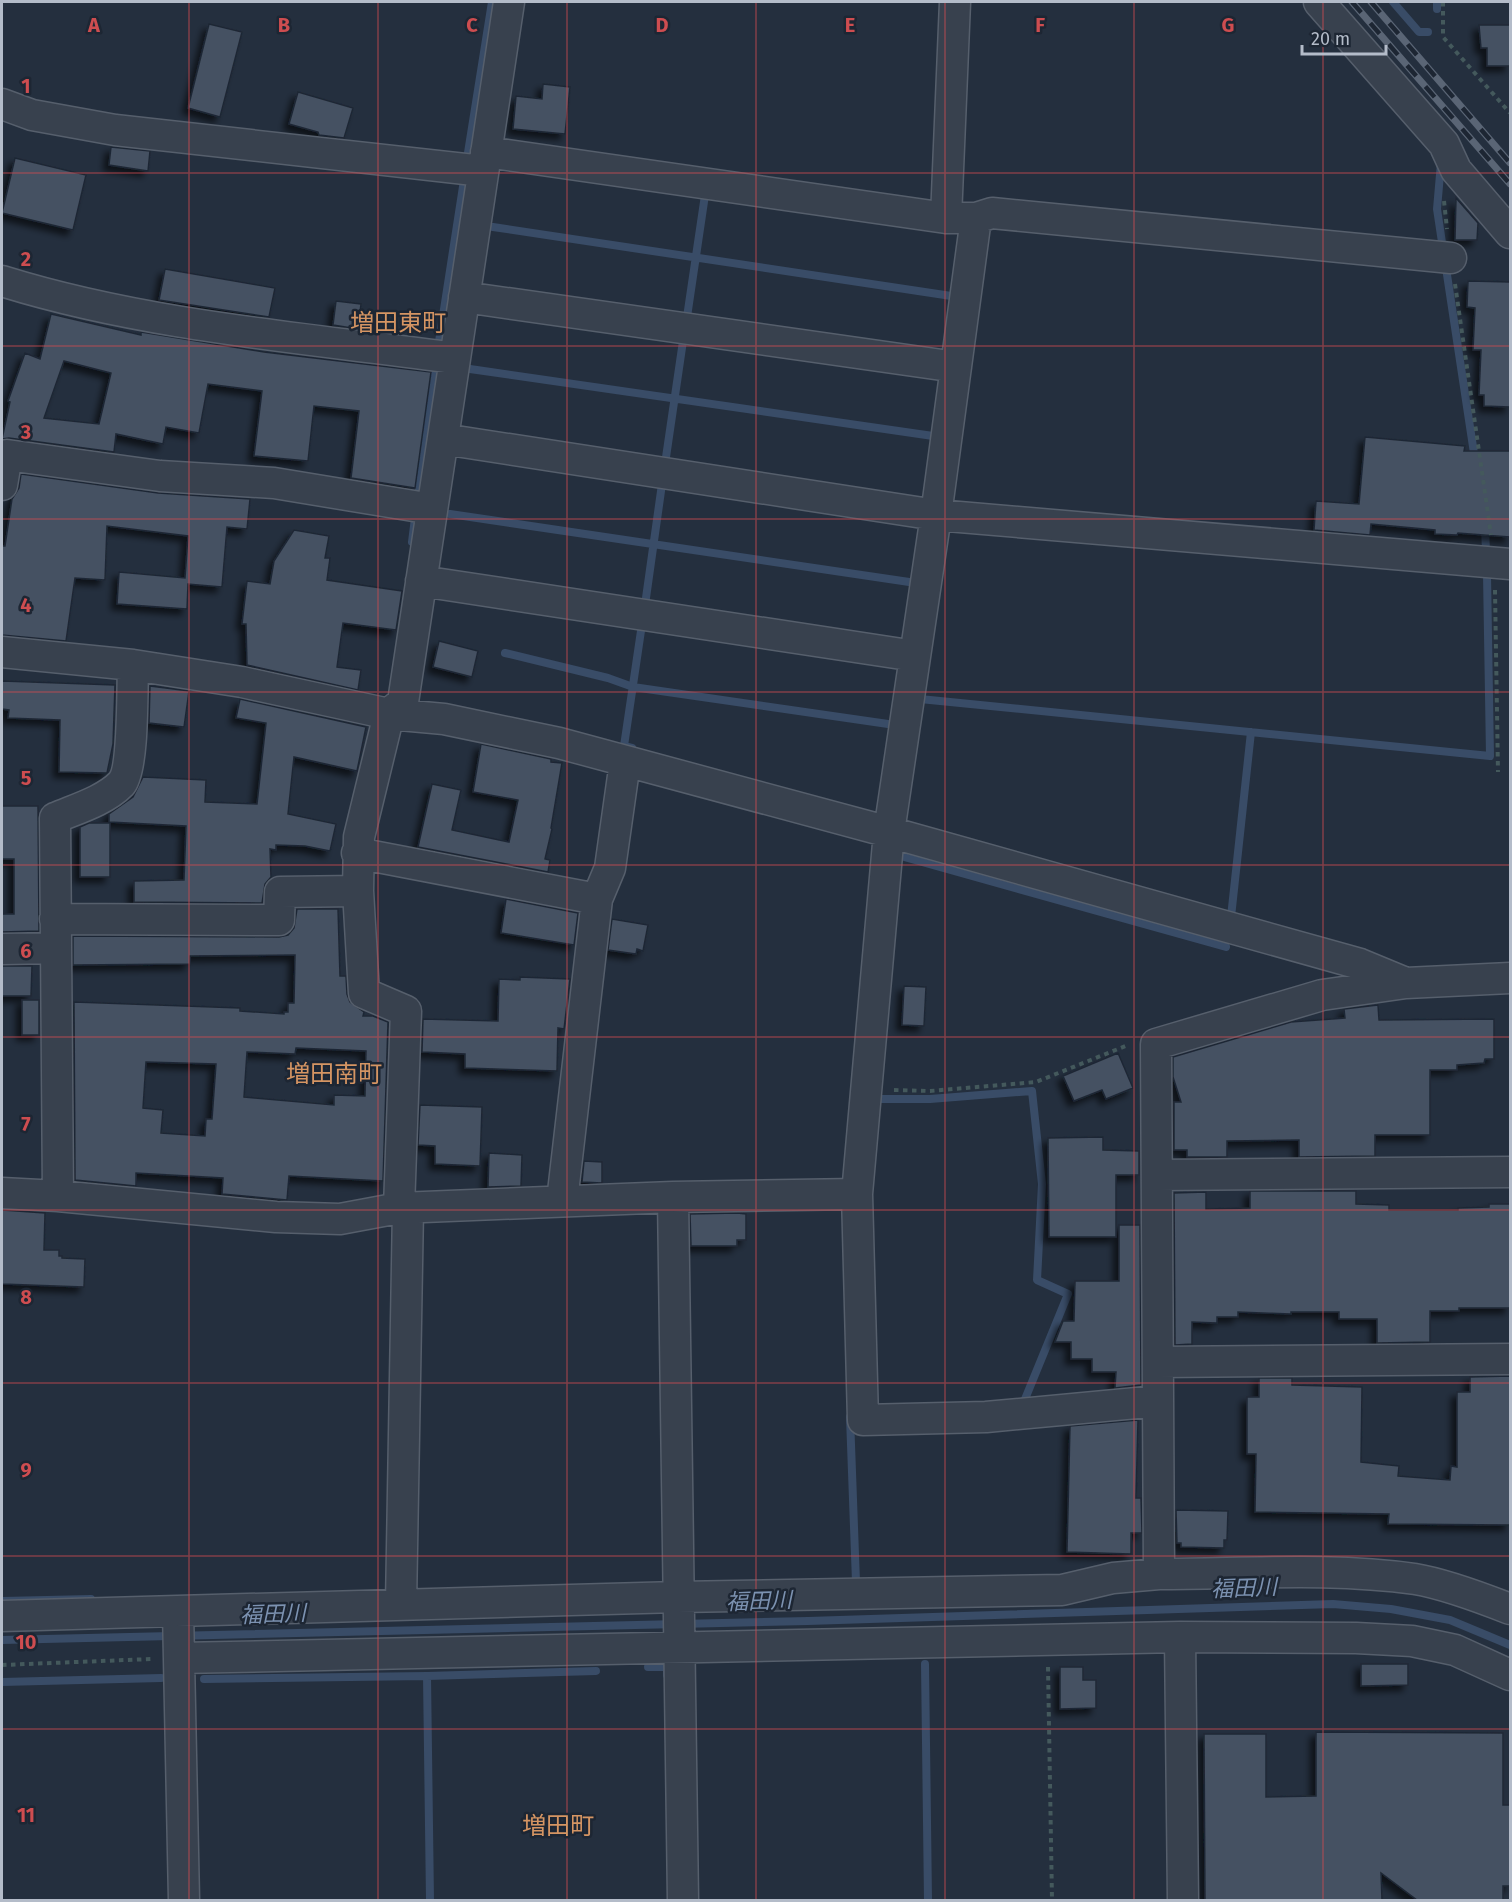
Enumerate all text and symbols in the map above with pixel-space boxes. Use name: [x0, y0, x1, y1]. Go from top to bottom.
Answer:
text: A: [87, 13, 101, 37]
text: B: [278, 13, 290, 37]
text: C: [466, 13, 478, 37]
text: D: [655, 13, 669, 37]
text: E: [845, 13, 855, 37]
text: F: [1035, 13, 1045, 37]
text: G: [1222, 13, 1234, 37]
scale bar: [1302, 18, 1386, 56]
text: 20 m: [1311, 28, 1350, 50]
text: 1: [21, 74, 31, 98]
text: 2: [21, 247, 31, 271]
district label: 増田東町: [350, 309, 446, 337]
text: 3: [20, 420, 31, 444]
text: 4: [20, 593, 32, 617]
text: 5: [21, 766, 32, 790]
text: 6: [20, 939, 32, 963]
district label: 増田南町: [286, 1060, 382, 1088]
text: 7: [21, 1112, 31, 1136]
text: 8: [20, 1285, 32, 1309]
text: 9: [20, 1458, 32, 1482]
water label: 福田川: [1211, 1573, 1279, 1603]
water label: 福田川: [726, 1586, 794, 1616]
water label: 福田川: [240, 1599, 308, 1629]
text: 10: [16, 1630, 36, 1654]
text: 11: [17, 1803, 35, 1827]
district label: 増田町: [522, 1812, 594, 1840]

